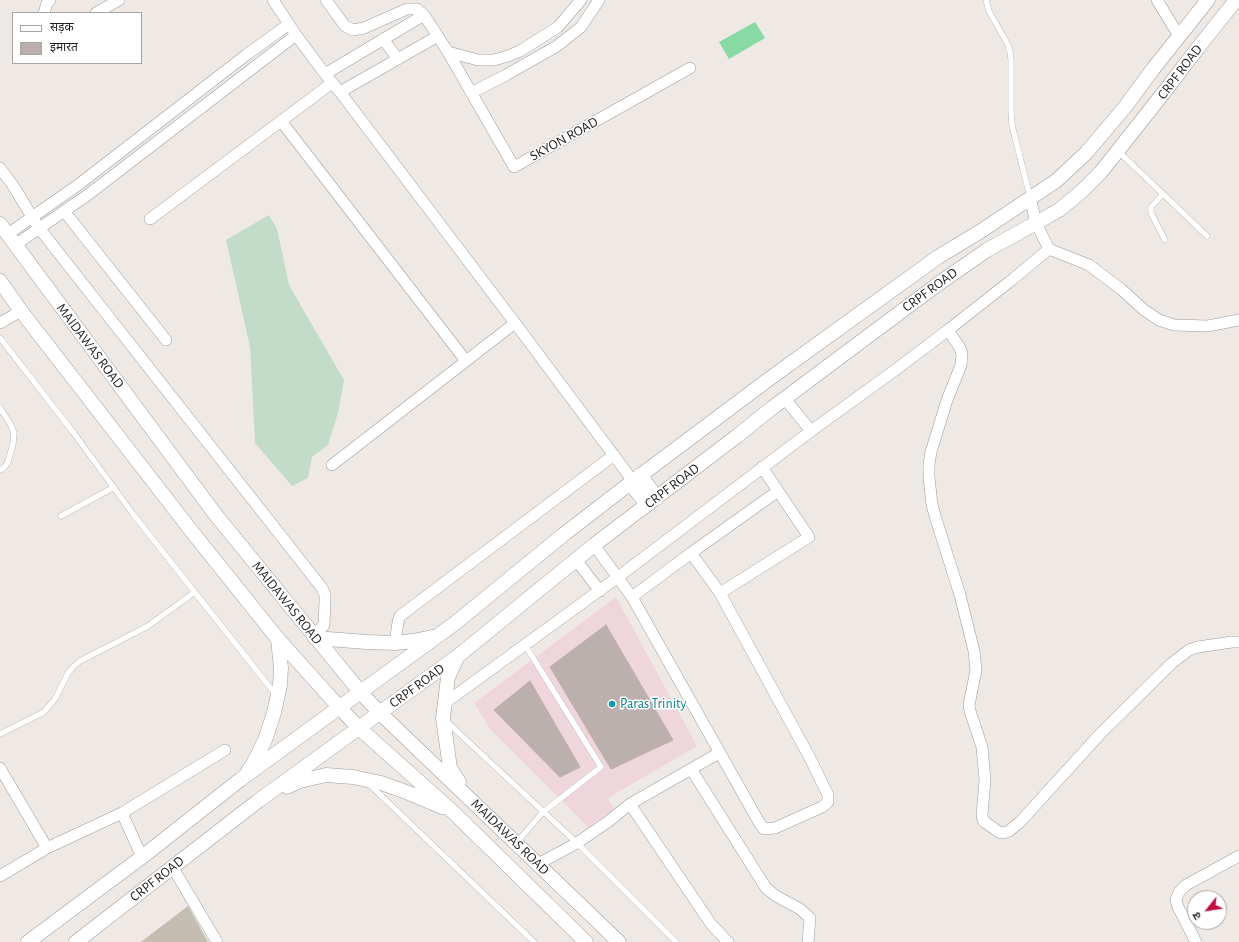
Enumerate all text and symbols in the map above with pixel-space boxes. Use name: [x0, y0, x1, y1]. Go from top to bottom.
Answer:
legend: [12, 12, 142, 64]
text: सड़क: [50, 21, 74, 33]
text: इमारत: [50, 41, 78, 53]
street label: CRPF ROAD: [1154, 41, 1206, 103]
street label: SKYON ROAD: [527, 113, 601, 165]
street label: CRPF ROAD: [899, 264, 961, 316]
street label: MAIDAWAS ROAD: [53, 300, 127, 392]
street label: CRPF ROAD: [641, 460, 703, 512]
street label: MAIDAWAS ROAD: [248, 558, 326, 648]
street label: CRPF ROAD: [386, 660, 448, 712]
place label: Paras Trinity: [620, 696, 687, 712]
marker: Paras Trinity: [607, 699, 617, 709]
street label: MAIDAWAS ROAD: [467, 795, 553, 879]
street label: CRPF ROAD: [127, 853, 187, 905]
north arrow: [1187, 890, 1227, 930]
text: उ: [1191, 910, 1203, 921]

